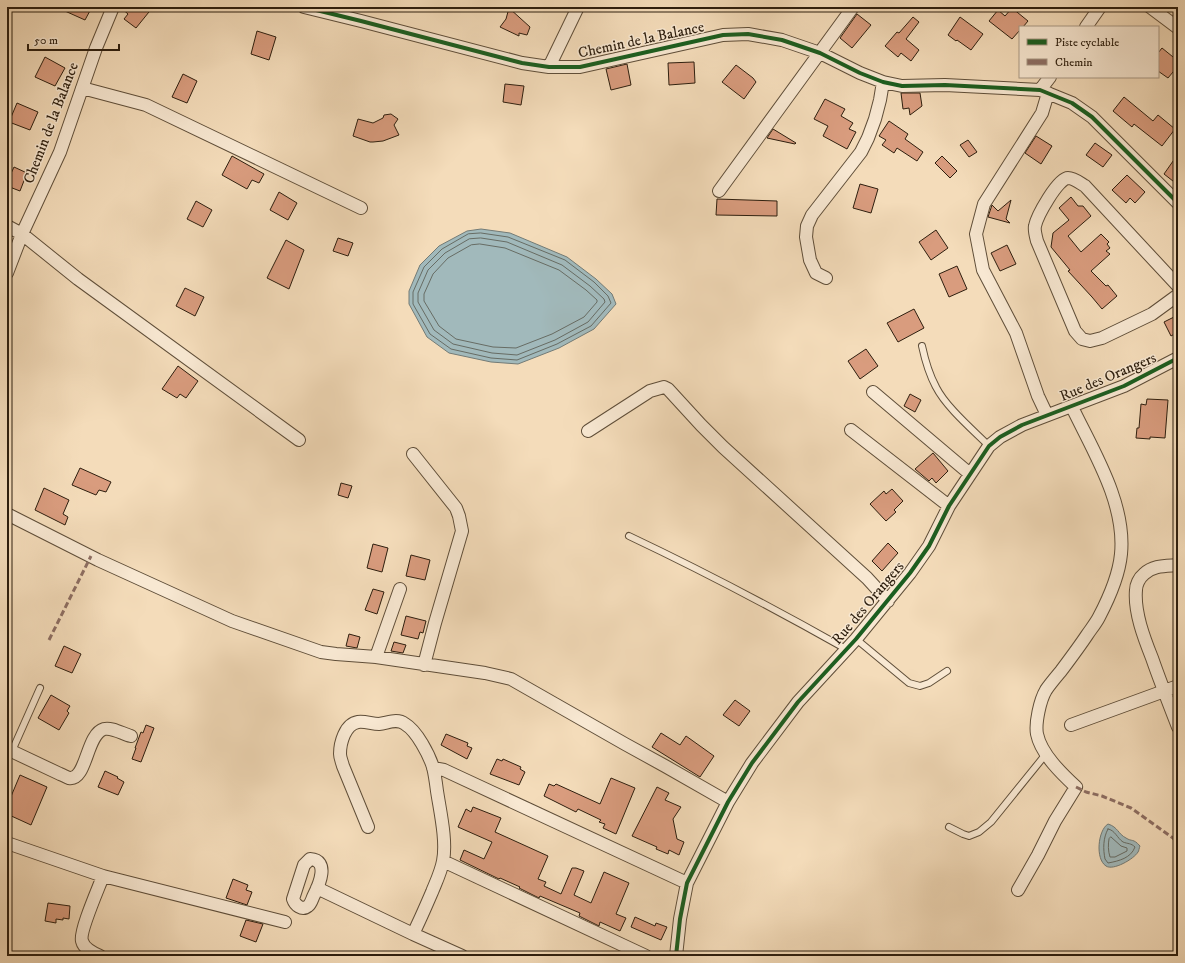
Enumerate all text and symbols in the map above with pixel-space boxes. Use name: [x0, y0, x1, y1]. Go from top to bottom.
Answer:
street label: Chemin de la Balance: [576, 17, 706, 63]
scale bar: [28, 26, 119, 52]
legend: [1019, 26, 1159, 78]
text: 50 m: [34, 33, 58, 48]
text: Piste cyclable: [1055, 35, 1119, 50]
text: Chemin: [1055, 55, 1093, 70]
street label: Chemin de la Balance: [19, 60, 83, 186]
street label: Rue des Orangers: [1057, 348, 1159, 406]
street label: Rue des Orangers: [828, 557, 908, 649]

